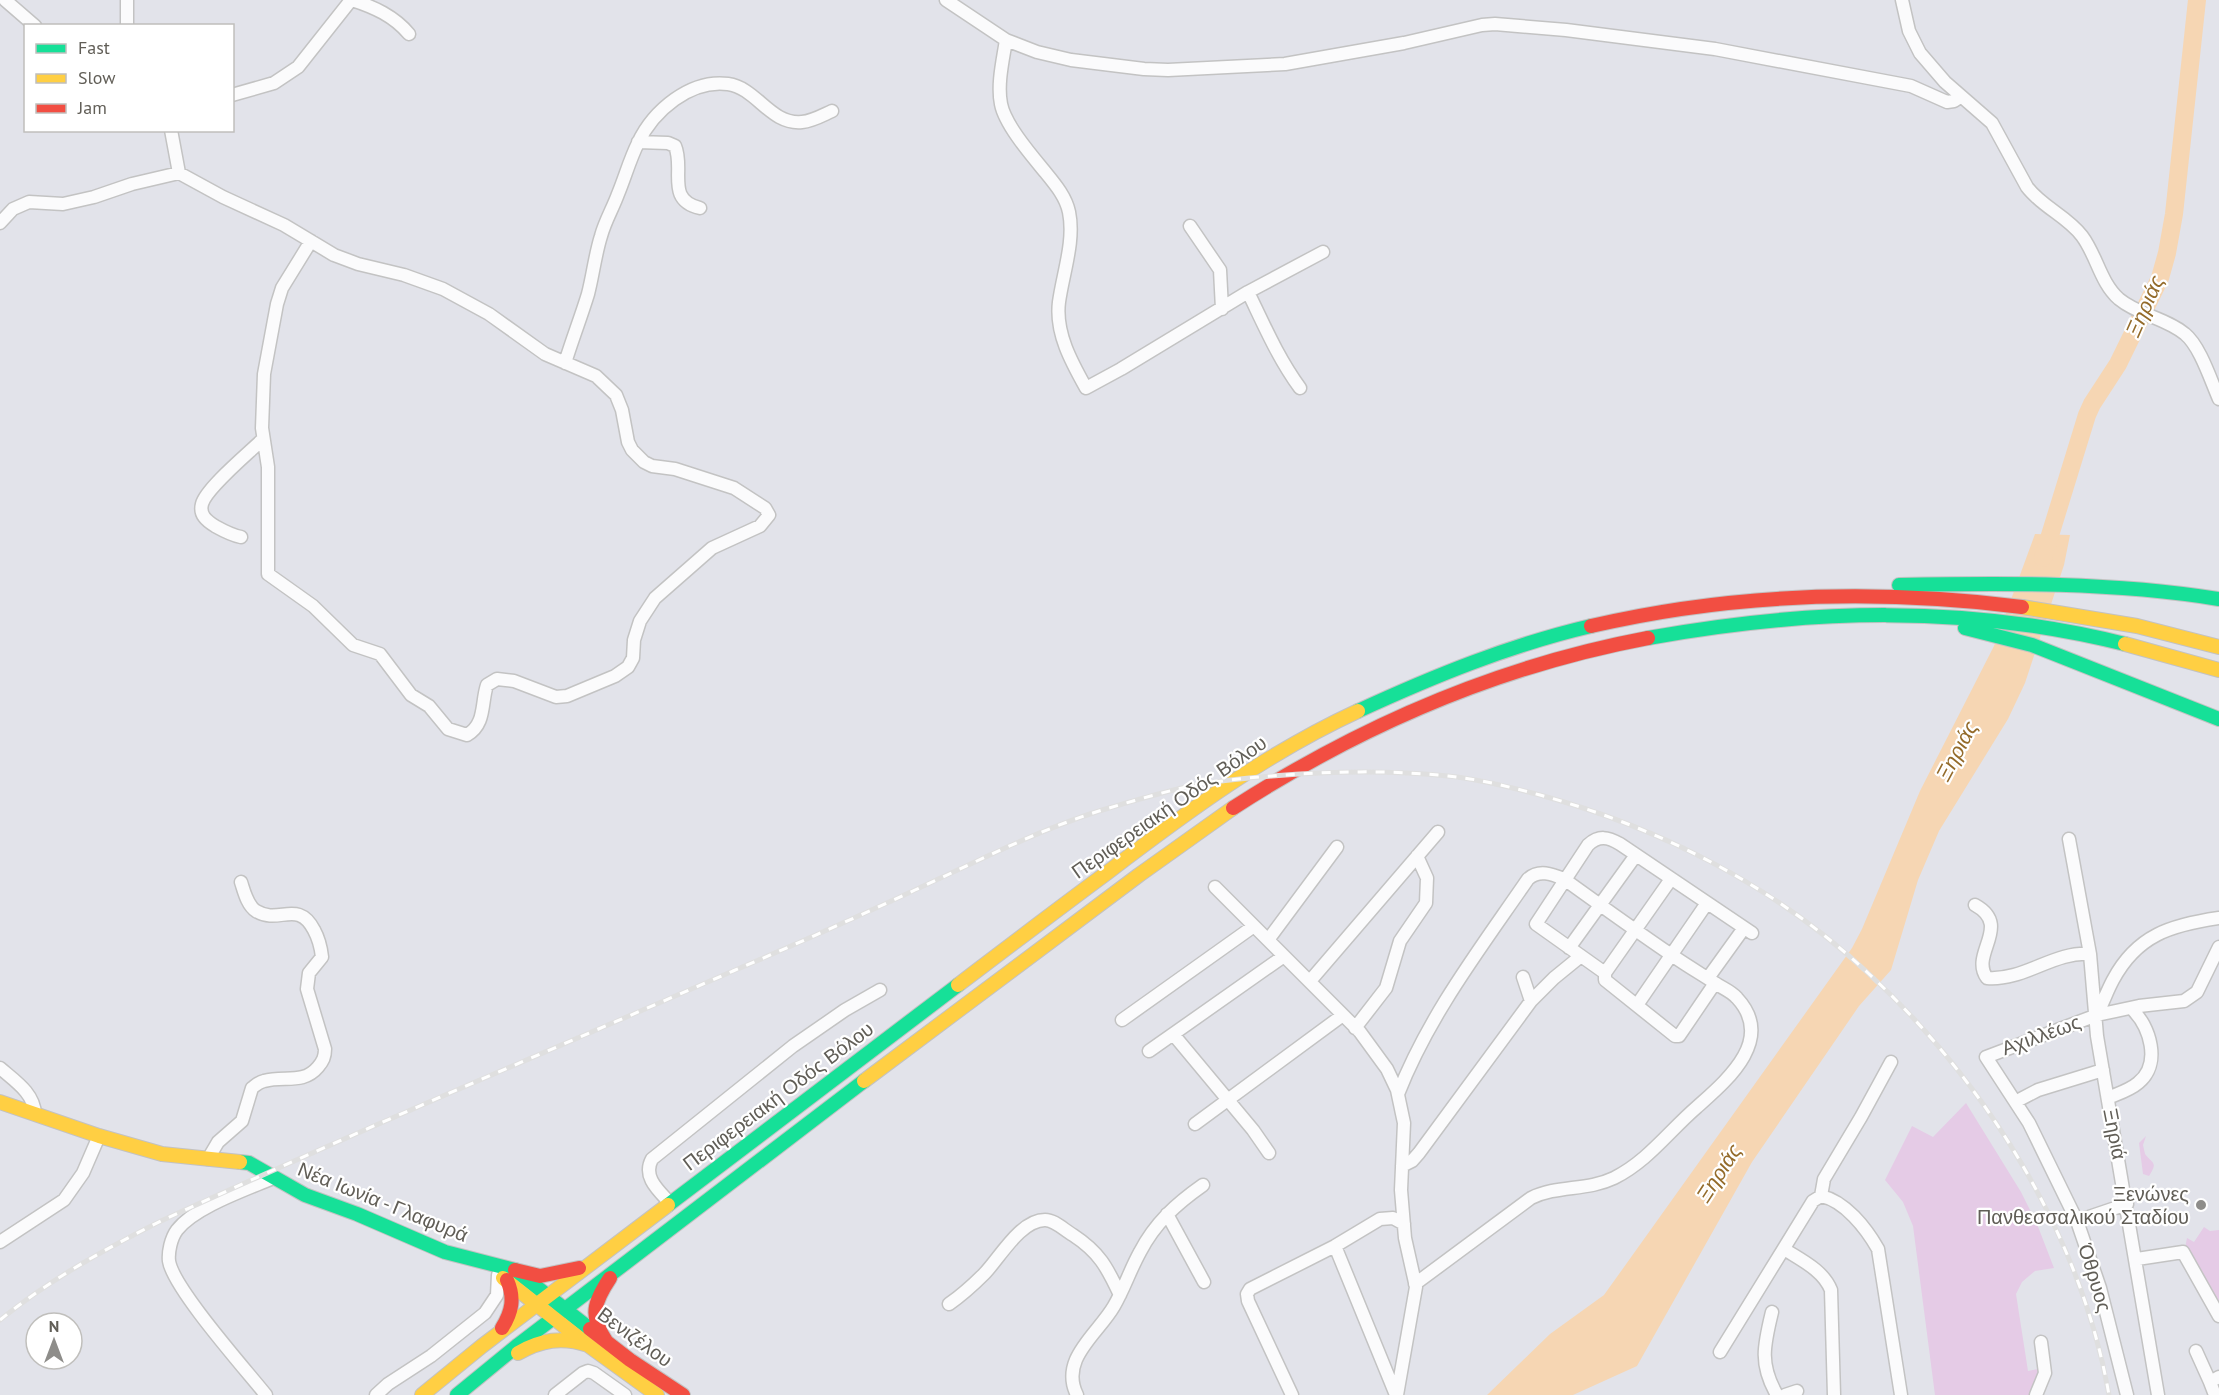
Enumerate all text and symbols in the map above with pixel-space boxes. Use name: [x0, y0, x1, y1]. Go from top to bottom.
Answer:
legend: [24, 24, 234, 132]
text: Fast: [78, 36, 110, 59]
text: Slow: [78, 66, 116, 89]
text: Jam: [77, 96, 107, 119]
water label: Ξηριάς: [2119, 270, 2170, 342]
water label: Ξηριάς: [1929, 715, 1984, 786]
street label: Περιφερειακή Οδός Βόλου: [1066, 730, 1272, 884]
street label: Αχιλλέως: [1998, 1009, 2084, 1061]
street label: Περιφερειακή Οδός Βόλου: [677, 1016, 879, 1176]
street label: Ξηριά: [2097, 1106, 2133, 1162]
water label: Ξηριάς: [1689, 1138, 1748, 1208]
street label: Νέα Ιωνία - Γλαφυρά: [294, 1156, 472, 1248]
place label: Ξενώνες Πανθεσσαλικού Σταδίου: [1977, 1181, 2189, 1230]
marker: Ξενώνες Πανθεσσαλικού Σταδίου: [2194, 1198, 2208, 1212]
street label: Όθρυος: [2072, 1240, 2118, 1315]
street label: Βενιζέλου: [592, 1301, 678, 1373]
north arrow: [24, 1311, 84, 1371]
text: N: [49, 1316, 59, 1336]

